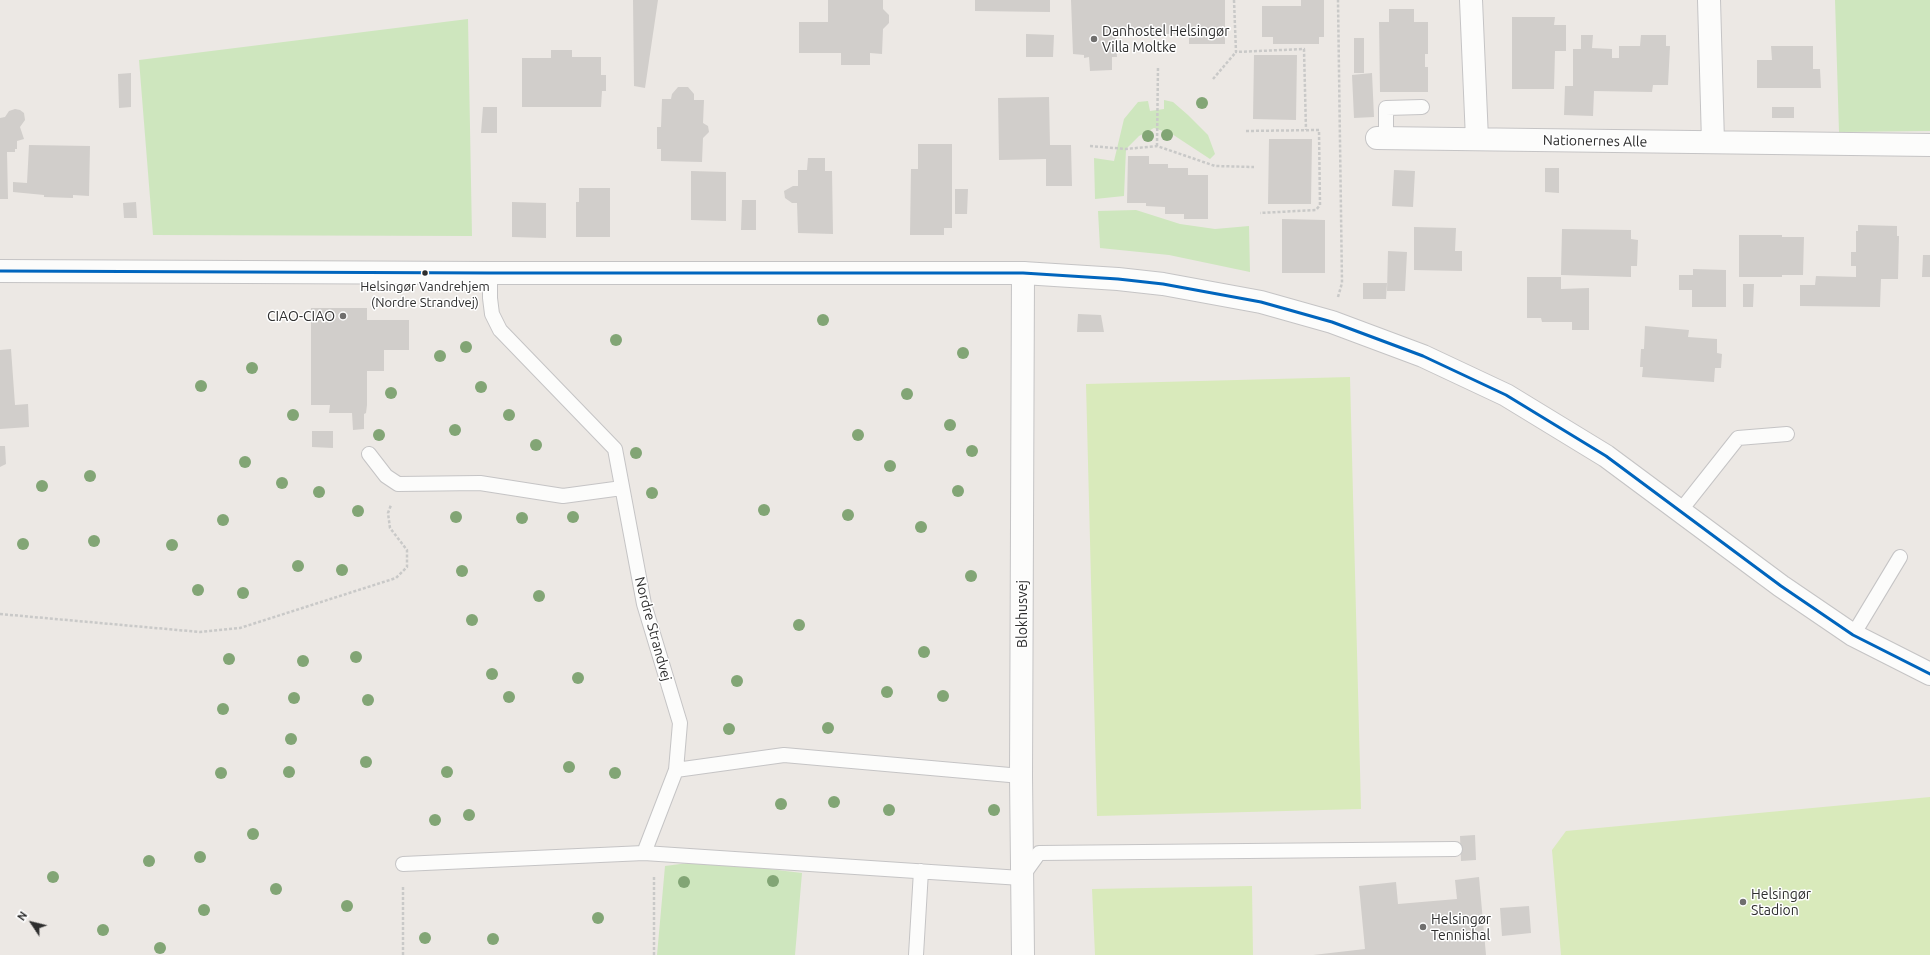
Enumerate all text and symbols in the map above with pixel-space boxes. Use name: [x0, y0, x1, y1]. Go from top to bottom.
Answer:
place label: Danhostel Helsingør Villa Moltke: [1102, 23, 1230, 56]
marker: Danhostel Helsingør Villa Moltke: [1089, 34, 1099, 44]
street label: Nationernes Alle: [1543, 132, 1647, 150]
marker: Helsingør Vandrehjem (Nordre Strandvej): [420, 268, 430, 278]
place label: Helsingør Vandrehjem (Nordre Strandvej): [360, 279, 490, 310]
place label: CIAO-CIAO: [267, 308, 335, 324]
marker: CIAO-CIAO: [338, 311, 348, 321]
street label: Nordre Strandvej: [631, 575, 675, 683]
street label: Blokhusvej: [1014, 580, 1030, 648]
place label: Helsingør Stadion: [1751, 886, 1811, 918]
marker: Helsingør Stadion: [1738, 897, 1748, 907]
north arrow: [12, 903, 52, 943]
text: N: [15, 909, 29, 923]
place label: Helsingør Tennishal: [1431, 911, 1491, 944]
marker: Helsingør Tennishal: [1418, 922, 1428, 932]

